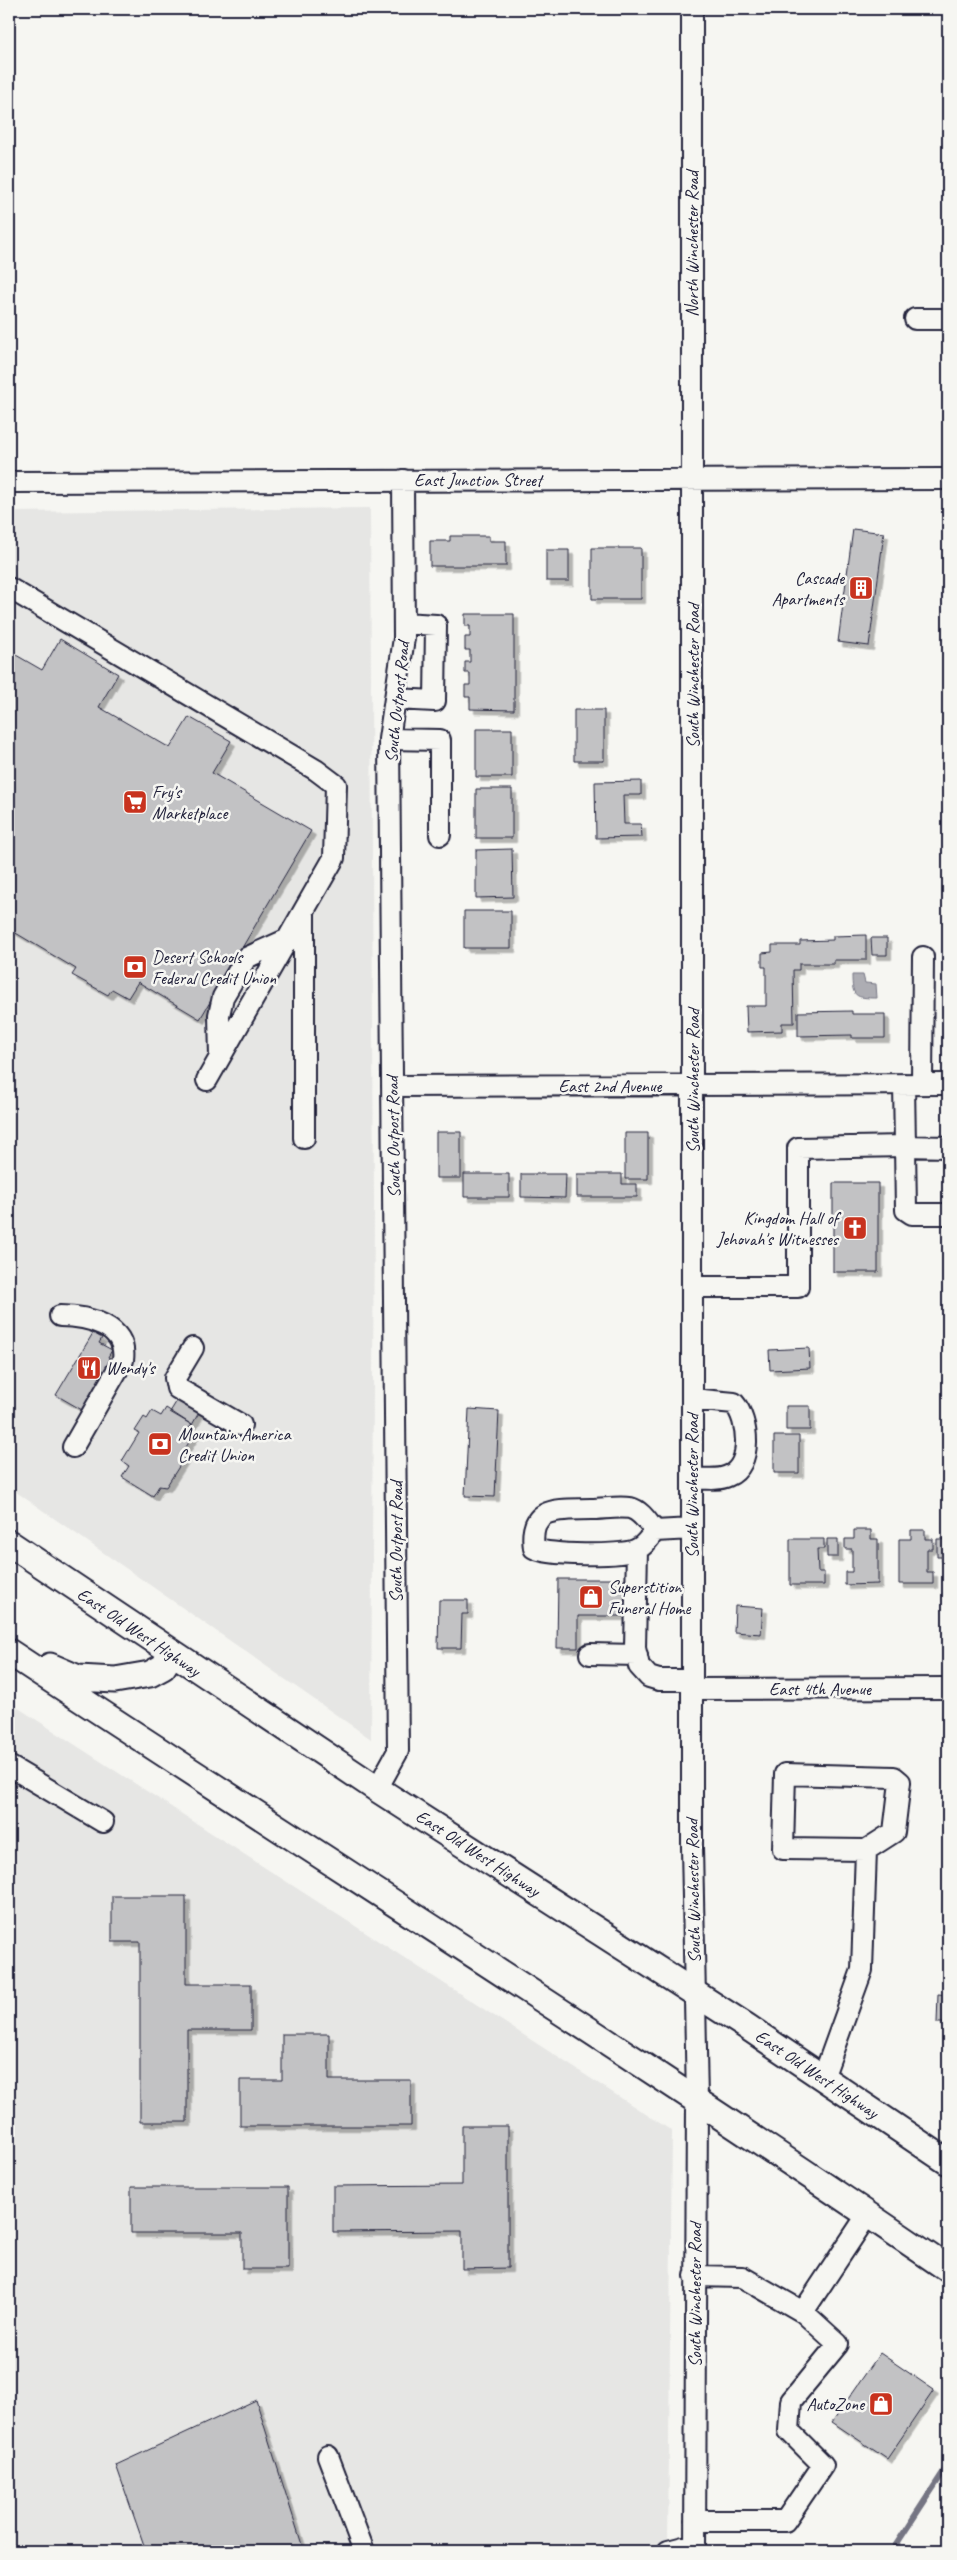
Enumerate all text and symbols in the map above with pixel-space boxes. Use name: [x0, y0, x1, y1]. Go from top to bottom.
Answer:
street label: North Winchester Road: [681, 168, 703, 317]
street label: East Junction Street: [414, 469, 545, 491]
place label: Cascade Apartments: [772, 567, 846, 610]
building icon: Cascade Apartments: [848, 575, 874, 601]
street label: South Winchester Road: [682, 601, 704, 748]
street label: South Outpost Road: [380, 638, 415, 764]
place label: Fry's Marketplace: [152, 781, 229, 824]
supermarket icon: Fry's Marketplace: [122, 789, 148, 815]
place label: Desert Schools Federal Credit Union: [152, 946, 277, 989]
bank icon: Desert Schools Federal Credit Union: [122, 954, 148, 980]
street label: South Winchester Road: [682, 1006, 704, 1153]
street label: South Outpost Road: [381, 1073, 405, 1198]
street label: East 2nd Avenue: [559, 1075, 663, 1097]
place label: Kingdom Hall of Jehovah's Witnesses: [716, 1207, 842, 1250]
church icon: Kingdom Hall of Jehovah's Witnesses: [842, 1215, 868, 1241]
restaurant icon: Wendy's: [76, 1355, 102, 1381]
place label: Wendy's: [106, 1357, 156, 1379]
street label: South Winchester Road: [681, 1411, 703, 1558]
place label: Mountain America Credit Union: [178, 1423, 292, 1466]
bank icon: Mountain America Credit Union: [147, 1431, 173, 1457]
street label: South Outpost Road: [385, 1478, 407, 1603]
place label: Superstition Funeral Home: [608, 1576, 691, 1619]
street label: East Old West Highway: [73, 1583, 206, 1682]
shop icon: Superstition Funeral Home: [578, 1584, 604, 1610]
street label: East 4th Avenue: [769, 1678, 872, 1700]
street label: East Old West Highway: [412, 1805, 546, 1902]
street label: South Winchester Road: [681, 1816, 705, 1963]
street label: East Old West Highway: [751, 2025, 884, 2124]
street label: South Winchester Road: [684, 2220, 706, 2367]
shop icon: AutoZone: [868, 2391, 894, 2417]
place label: AutoZone: [806, 2393, 865, 2415]

